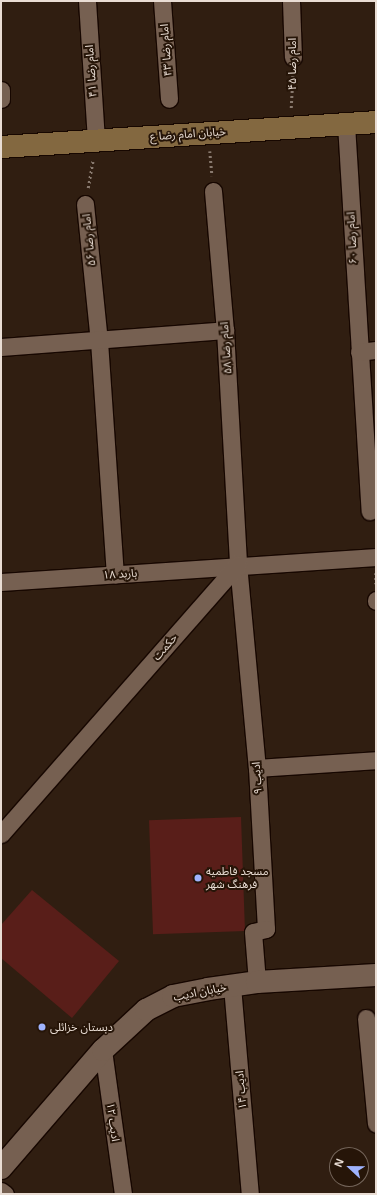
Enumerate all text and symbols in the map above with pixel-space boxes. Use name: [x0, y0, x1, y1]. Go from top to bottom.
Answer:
street label: امام رضا ۴۳: [158, 23, 174, 77]
street label: امام رضا ۴۵: [285, 38, 299, 90]
street label: امام رضا ۴۱: [83, 44, 99, 98]
street label: خیابان امام رضا ع: [150, 125, 226, 143]
street label: امام رضا ۶۰: [344, 211, 360, 265]
street label: امام رضا ۵۶: [80, 213, 98, 267]
street label: امام رضا ۵۸: [218, 321, 234, 375]
street label: باربد ۱۸: [102, 566, 138, 582]
street label: حکمت: [150, 631, 180, 663]
street label: ادیب ۹: [249, 761, 265, 795]
place label: مسجد فاطمیه فرهنگ شهر: [206, 865, 268, 891]
marker: مسجد فاطمیه فرهنگ شهر: [193, 873, 203, 883]
street label: خیابان ادیب: [172, 980, 228, 1004]
place label: دبستان خزائلی: [50, 1020, 113, 1034]
marker: دبستان خزائلی: [37, 1022, 47, 1032]
street label: ادیب ۱۴: [233, 1070, 249, 1110]
street label: ادیب ۱۲: [104, 1102, 122, 1142]
north arrow: [329, 1147, 369, 1187]
text: N: [332, 1157, 346, 1169]

